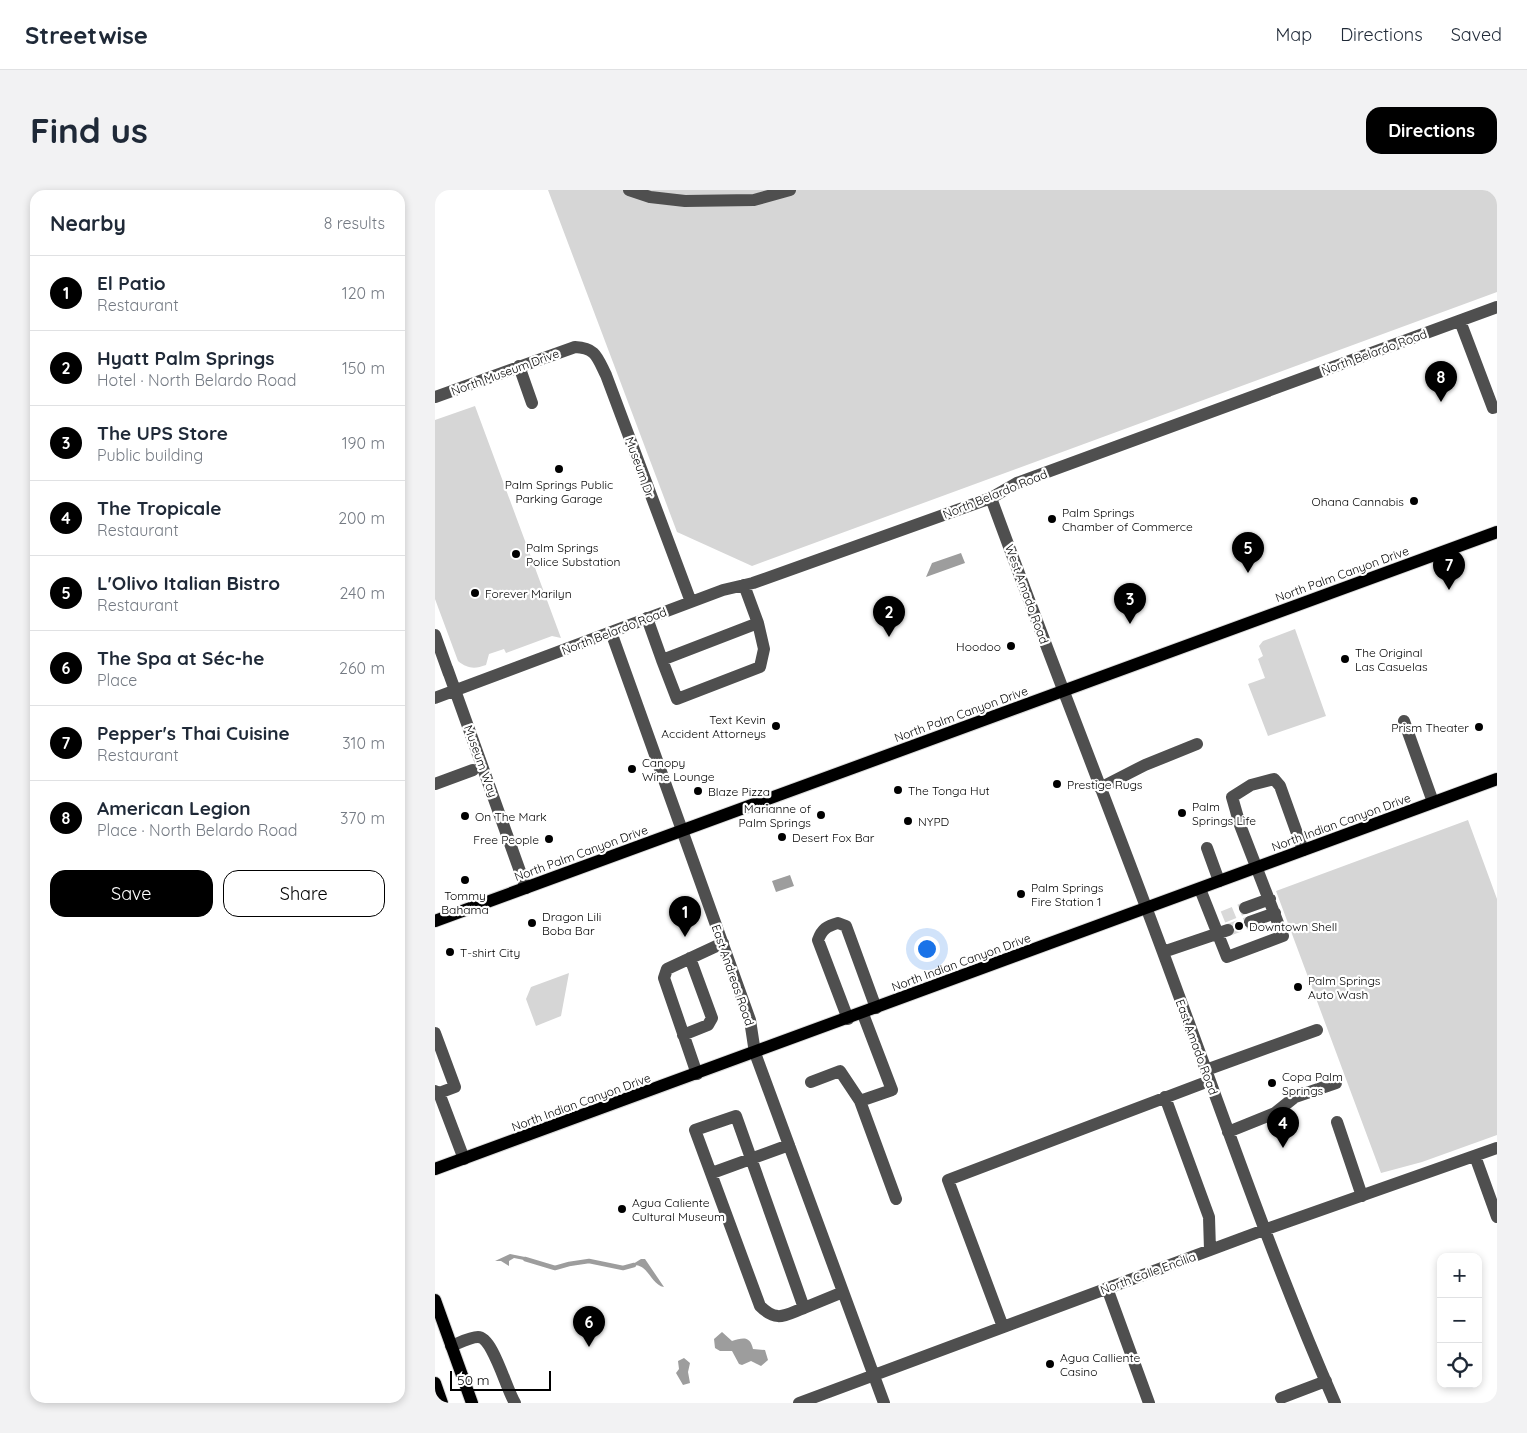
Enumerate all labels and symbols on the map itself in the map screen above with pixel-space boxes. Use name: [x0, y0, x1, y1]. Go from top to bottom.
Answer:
street label: North Belardo Road: [1319, 326, 1429, 378]
street label: North Museum Drive: [449, 345, 561, 399]
pin: 8: [1425, 361, 1457, 402]
street label: Museum Dr: [622, 435, 658, 500]
marker: Palm Springs Public Parking Garage: [553, 463, 565, 475]
street label: North Belardo Road: [941, 466, 1049, 522]
place label: Palm Springs Public Parking Garage: [505, 477, 613, 506]
place label: Ohana Cannabis: [1312, 494, 1404, 509]
marker: Ohana Cannabis: [1408, 495, 1420, 507]
place label: Palm Springs Chamber of Commerce: [1062, 505, 1193, 534]
marker: Palm Springs Chamber of Commerce: [1046, 513, 1058, 525]
pin: 5: [1232, 532, 1264, 573]
place label: Palm Springs Police Substation: [526, 540, 621, 569]
street label: West Amado Road: [1002, 542, 1052, 646]
street label: North Palm Canyon Drive: [1273, 543, 1411, 605]
marker: Palm Springs Police Substation: [510, 548, 522, 560]
pin: 7: [1433, 549, 1465, 590]
pin: 3: [1114, 583, 1146, 624]
place label: Forever Marilyn: [485, 586, 572, 601]
marker: Forever Marilyn: [469, 587, 481, 599]
pin: 2: [873, 596, 905, 637]
street label: North Belardo Road: [559, 604, 669, 658]
place label: Hoodoo: [956, 639, 1001, 654]
marker: Hoodoo: [1005, 640, 1017, 652]
place label: The Original Las Casuelas: [1355, 645, 1428, 674]
marker: The Original Las Casuelas: [1339, 653, 1351, 665]
street label: North Palm Canyon Drive: [892, 683, 1030, 745]
place label: Text Kevin Accident Attorneys: [661, 712, 766, 741]
marker: Text Kevin Accident Attorneys: [770, 720, 782, 732]
place label: Prism Theater: [1391, 720, 1469, 735]
marker: Prism Theater: [1473, 721, 1485, 733]
street label: Museum Way: [461, 723, 501, 799]
place label: Canopy Wine Lounge: [642, 755, 715, 784]
marker: Canopy Wine Lounge: [626, 763, 638, 775]
place label: Prestige Rugs: [1067, 777, 1143, 792]
marker: Prestige Rugs: [1051, 778, 1063, 790]
place label: The Tonga Hut: [908, 783, 990, 798]
place label: Blaze Pizza: [708, 784, 770, 799]
marker: The Tonga Hut: [892, 784, 904, 796]
marker: Blaze Pizza: [692, 785, 704, 797]
street label: North Indian Canyon Drive: [1269, 790, 1413, 854]
place label: Palm Springs Life: [1192, 799, 1256, 828]
place label: Marianne of Palm Springs: [739, 801, 812, 830]
marker: Palm Springs Life: [1176, 807, 1188, 819]
place label: On The Mark: [475, 809, 547, 824]
marker: Marianne of Palm Springs: [815, 809, 827, 821]
marker: On The Mark: [459, 810, 471, 822]
place label: NYPD: [918, 814, 950, 829]
marker: NYPD: [902, 815, 914, 827]
street label: North Palm Canyon Drive: [512, 822, 650, 884]
place label: Desert Fox Bar: [792, 830, 875, 845]
marker: Desert Fox Bar: [776, 831, 788, 843]
place label: Free People: [473, 832, 539, 847]
marker: Free People: [543, 833, 555, 845]
marker: Tommy Bahama: [459, 874, 471, 886]
place label: Palm Springs Fire Station 1: [1031, 880, 1104, 909]
place label: Tommy Bahama: [441, 888, 489, 917]
marker: Palm Springs Fire Station 1: [1015, 888, 1027, 900]
pin: 1: [669, 896, 701, 937]
place label: Dragon Lili Boba Bar: [542, 909, 601, 938]
marker: Dragon Lili Boba Bar: [526, 917, 538, 929]
place label: Downtown Shell: [1249, 919, 1337, 934]
marker: Downtown Shell: [1233, 920, 1245, 932]
street label: East Andreas Road: [709, 922, 757, 1028]
street label: North Indian Canyon Drive: [889, 930, 1033, 994]
your location: [914, 936, 940, 962]
place label: T-shirt City: [460, 945, 520, 960]
marker: T-shirt City: [444, 946, 456, 958]
place label: Palm Springs Auto Wash: [1308, 973, 1381, 1002]
marker: Palm Springs Auto Wash: [1292, 981, 1304, 993]
street label: East Amado Road: [1173, 997, 1221, 1097]
place label: Copa Palm Springs: [1282, 1069, 1343, 1098]
street label: North Indian Canyon Drive: [509, 1070, 653, 1134]
marker: Copa Palm Springs: [1266, 1077, 1278, 1089]
pin: 4: [1267, 1107, 1299, 1148]
place label: Agua Caliente Cultural Museum: [632, 1195, 725, 1224]
marker: Agua Caliente Cultural Museum: [616, 1203, 628, 1215]
street label: North Calle Encilia: [1098, 1249, 1198, 1297]
pin: 6: [573, 1306, 605, 1347]
place label: Agua Calliente Casino: [1060, 1350, 1140, 1379]
marker: Agua Calliente Casino: [1044, 1358, 1056, 1370]
scale bar: [450, 1368, 551, 1391]

